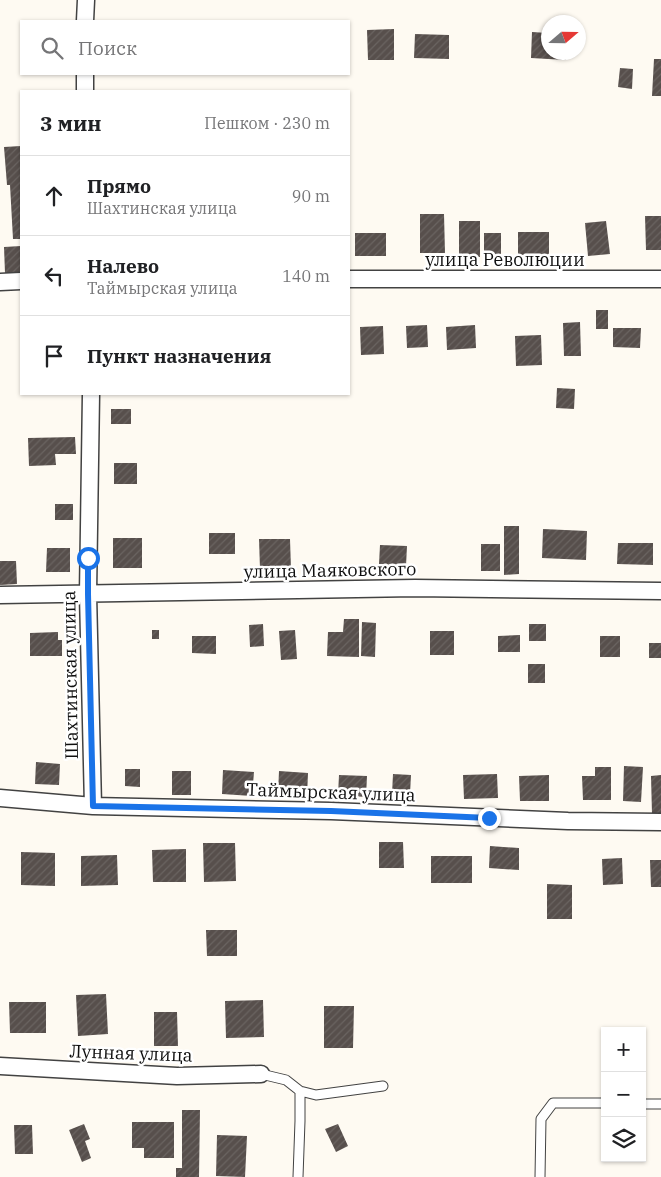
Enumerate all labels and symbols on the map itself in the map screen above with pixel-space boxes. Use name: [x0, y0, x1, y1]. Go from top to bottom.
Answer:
north arrow: [541, 15, 586, 60]
street label: улица Революции: [425, 248, 585, 271]
route start: [77, 547, 100, 570]
street label: улица Маяковского: [243, 557, 417, 583]
street label: Шахтинская улица: [57, 590, 83, 760]
street label: Таймырская улица: [246, 778, 416, 806]
route end: [478, 807, 501, 830]
street label: Лунная улица: [69, 1039, 193, 1067]

